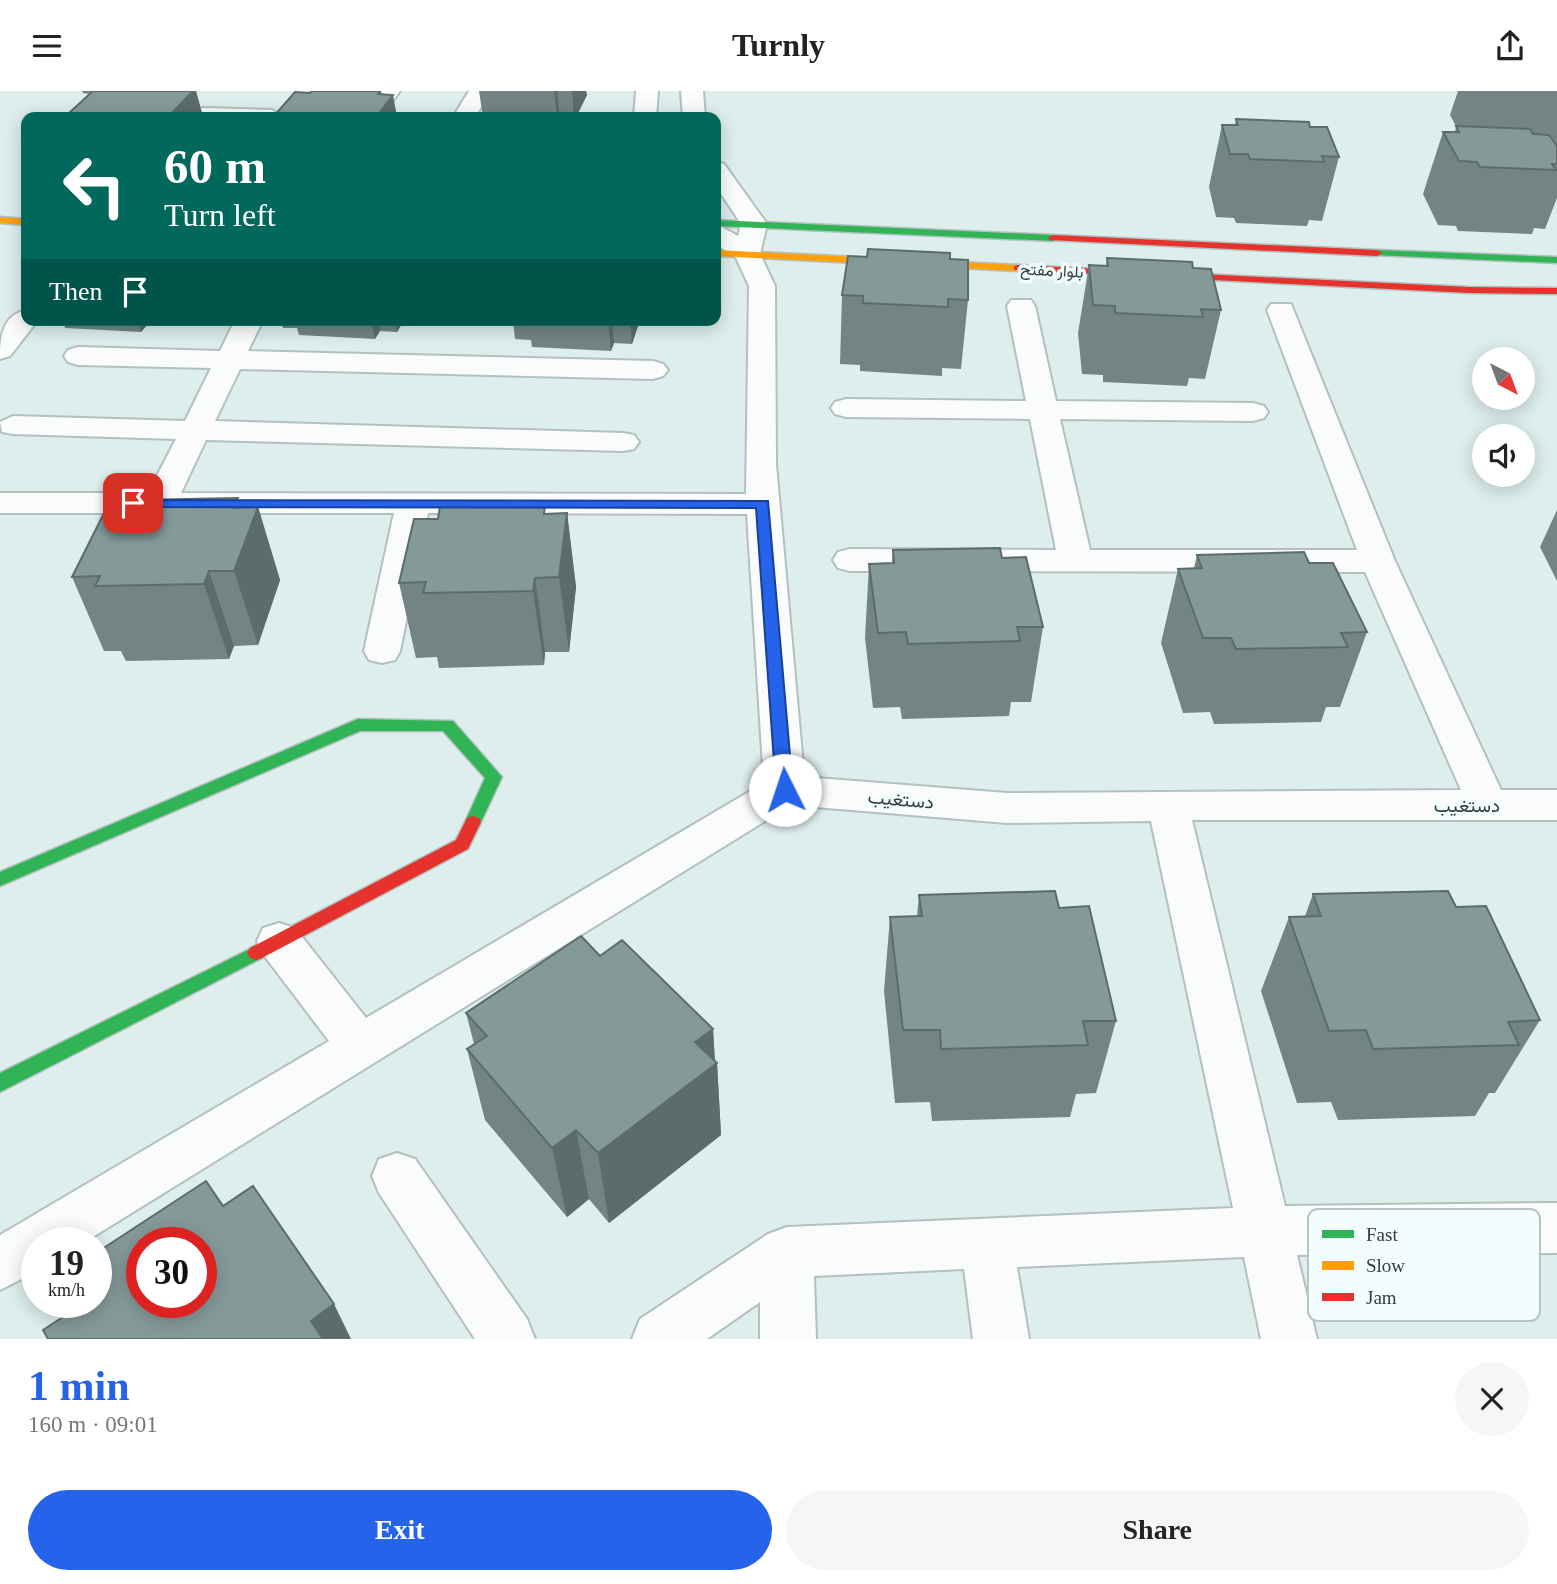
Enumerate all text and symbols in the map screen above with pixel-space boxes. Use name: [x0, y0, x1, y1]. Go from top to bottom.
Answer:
icon: menu: [28, 27, 66, 65]
text: Turnly: [732, 27, 825, 63]
icon: share: [1491, 27, 1529, 65]
text: 60 m: [164, 139, 266, 194]
icon: left: [49, 140, 140, 231]
text: Turn left: [164, 197, 276, 233]
street label: بلوار مفتح: [1020, 260, 1084, 284]
icon: arrive: [116, 273, 154, 311]
text: Then: [49, 277, 102, 306]
north arrow: [1472, 347, 1535, 409]
map controls: [1472, 347, 1535, 487]
button: sound: [1472, 424, 1535, 487]
pin: [103, 473, 163, 533]
icon: arrive: [114, 484, 152, 522]
position arrow: [748, 753, 822, 827]
street label: دستغیب: [867, 786, 935, 814]
street label: دستغیب: [1434, 795, 1500, 817]
legend: [1308, 1209, 1540, 1321]
text: Fast: [1366, 1224, 1398, 1245]
speed limit sign: 30: [126, 1227, 217, 1318]
text: 19: [49, 1244, 84, 1283]
text: Slow: [1366, 1255, 1405, 1276]
text: km/h: [48, 1280, 85, 1300]
text: Jam: [1366, 1287, 1397, 1308]
button: close: [1455, 1362, 1529, 1436]
text: 1 min: [28, 1363, 130, 1409]
text: 160 m · 09:01: [28, 1412, 158, 1437]
button: Exit: [28, 1490, 772, 1570]
button: Share: [786, 1490, 1529, 1570]

